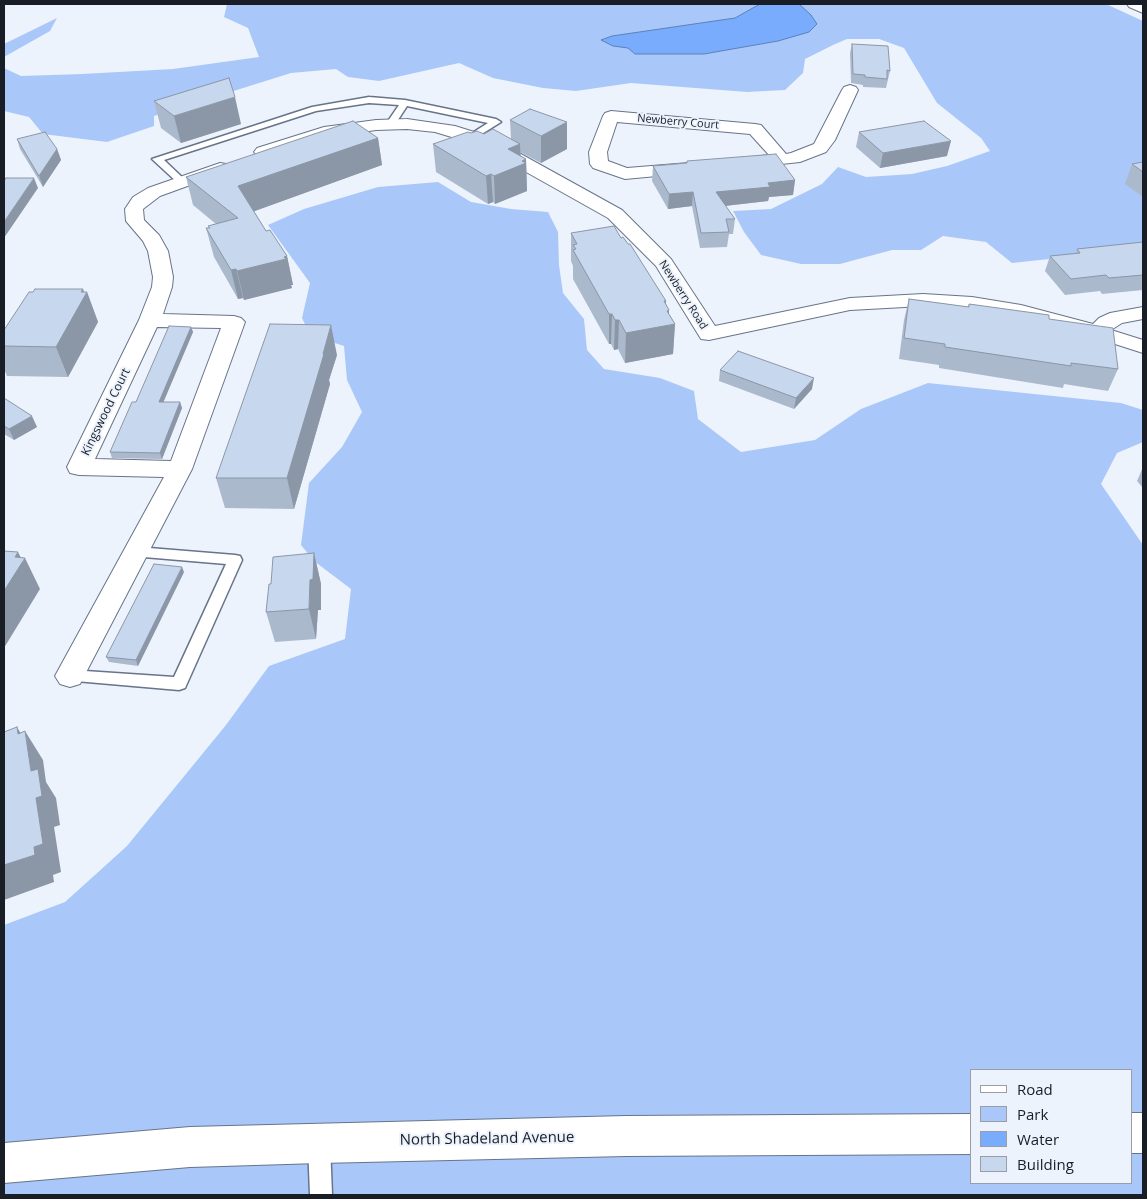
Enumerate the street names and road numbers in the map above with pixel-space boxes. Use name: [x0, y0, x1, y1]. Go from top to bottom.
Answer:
street label: Newberry Court: [637, 112, 719, 132]
street label: Newberry Road: [656, 258, 710, 332]
street label: Kingswood Court: [79, 366, 133, 458]
street label: North Shadeland Avenue: [399, 1128, 575, 1150]

